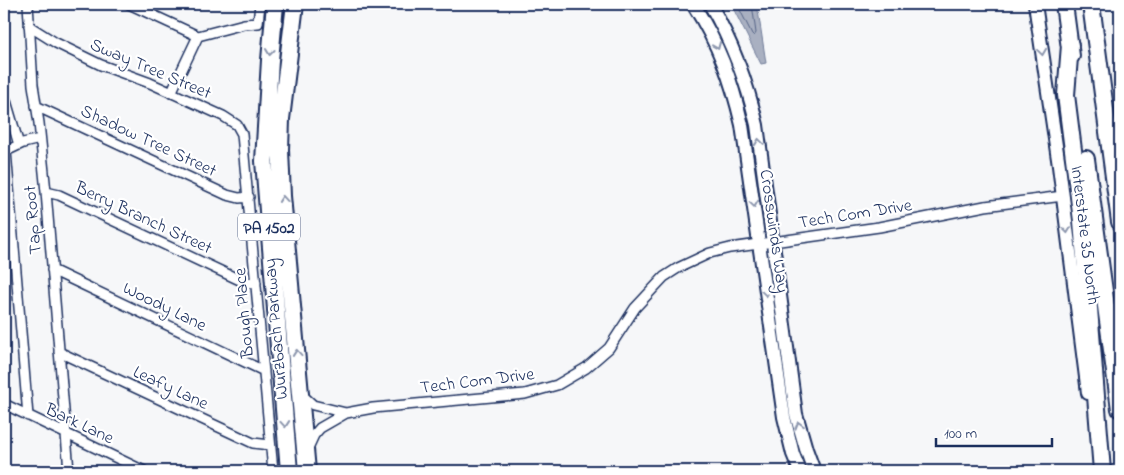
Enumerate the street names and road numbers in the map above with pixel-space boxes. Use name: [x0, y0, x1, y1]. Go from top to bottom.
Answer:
street label: Sway Tree Street: [86, 33, 215, 107]
street label: Shadow Tree Street: [76, 99, 220, 185]
street label: Interstate 35 North: [1063, 164, 1105, 306]
street label: Crosswinds Way: [751, 168, 795, 295]
street label: Berry Branch Street: [69, 175, 216, 262]
street label: Tap Root: [18, 184, 50, 255]
street label: Tech Com Drive: [797, 193, 915, 237]
road number: PA 1502: [238, 213, 300, 240]
street label: Wurzbach Parkway: [258, 257, 296, 401]
street label: Bough Place: [228, 266, 263, 360]
street label: Woody Lane: [118, 276, 211, 340]
street label: Leafy Lane: [128, 360, 213, 418]
street label: Tech Com Drive: [419, 362, 537, 402]
street label: Bark Lane: [40, 397, 119, 452]

